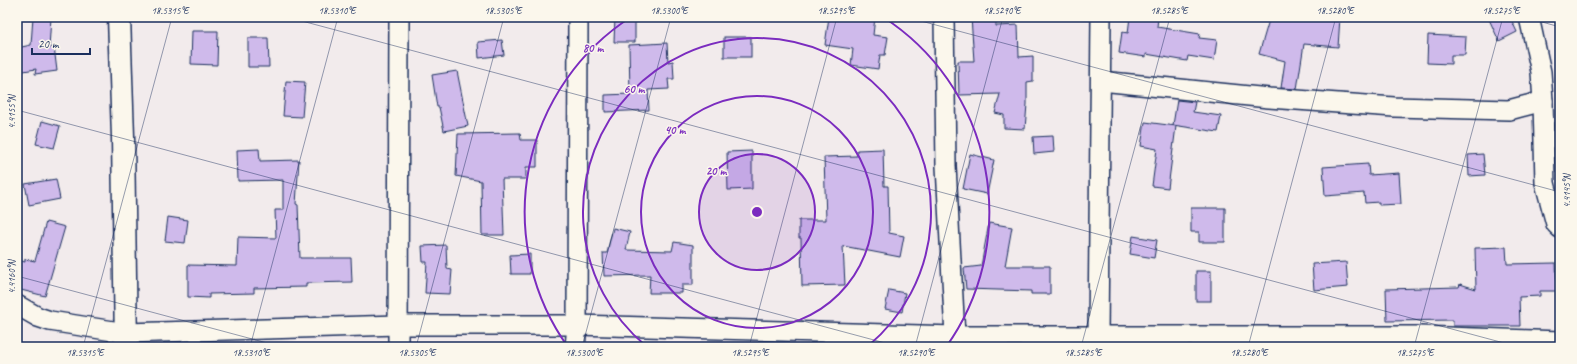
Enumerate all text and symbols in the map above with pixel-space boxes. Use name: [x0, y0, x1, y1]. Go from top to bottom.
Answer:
text: 18.5315°E: [151, 4, 190, 17]
text: 18.5310°E: [318, 4, 357, 17]
text: 18.5305°E: [484, 4, 523, 17]
text: 18.5300°E: [650, 4, 689, 17]
text: 18.5295°E: [817, 4, 856, 17]
text: 18.5290°E: [983, 4, 1022, 17]
text: 18.5285°E: [1150, 4, 1189, 17]
text: 18.5280°E: [1316, 4, 1355, 17]
text: 18.5275°E: [1482, 4, 1521, 17]
scale bar: [32, 30, 90, 56]
text: 20 m: [38, 36, 60, 52]
text: 80 m: [583, 40, 604, 56]
text: 60 m: [624, 81, 646, 97]
text: 4.4155°N: [5, 93, 18, 129]
text: 40 m: [665, 122, 686, 138]
text: 20 m: [706, 163, 727, 179]
text: 4.4145°N: [1560, 172, 1573, 208]
centre of rings: [750, 205, 764, 219]
text: 4.4160°N: [5, 258, 18, 294]
text: 18.5315°E: [66, 346, 105, 359]
text: 18.5310°E: [232, 346, 271, 359]
text: 18.5305°E: [398, 346, 437, 359]
text: 18.5300°E: [565, 346, 604, 359]
text: 18.5295°E: [731, 346, 770, 359]
text: 18.5290°E: [897, 346, 936, 359]
text: 18.5285°E: [1064, 346, 1103, 359]
text: 18.5280°E: [1230, 346, 1269, 359]
text: 18.5275°E: [1396, 346, 1435, 359]

